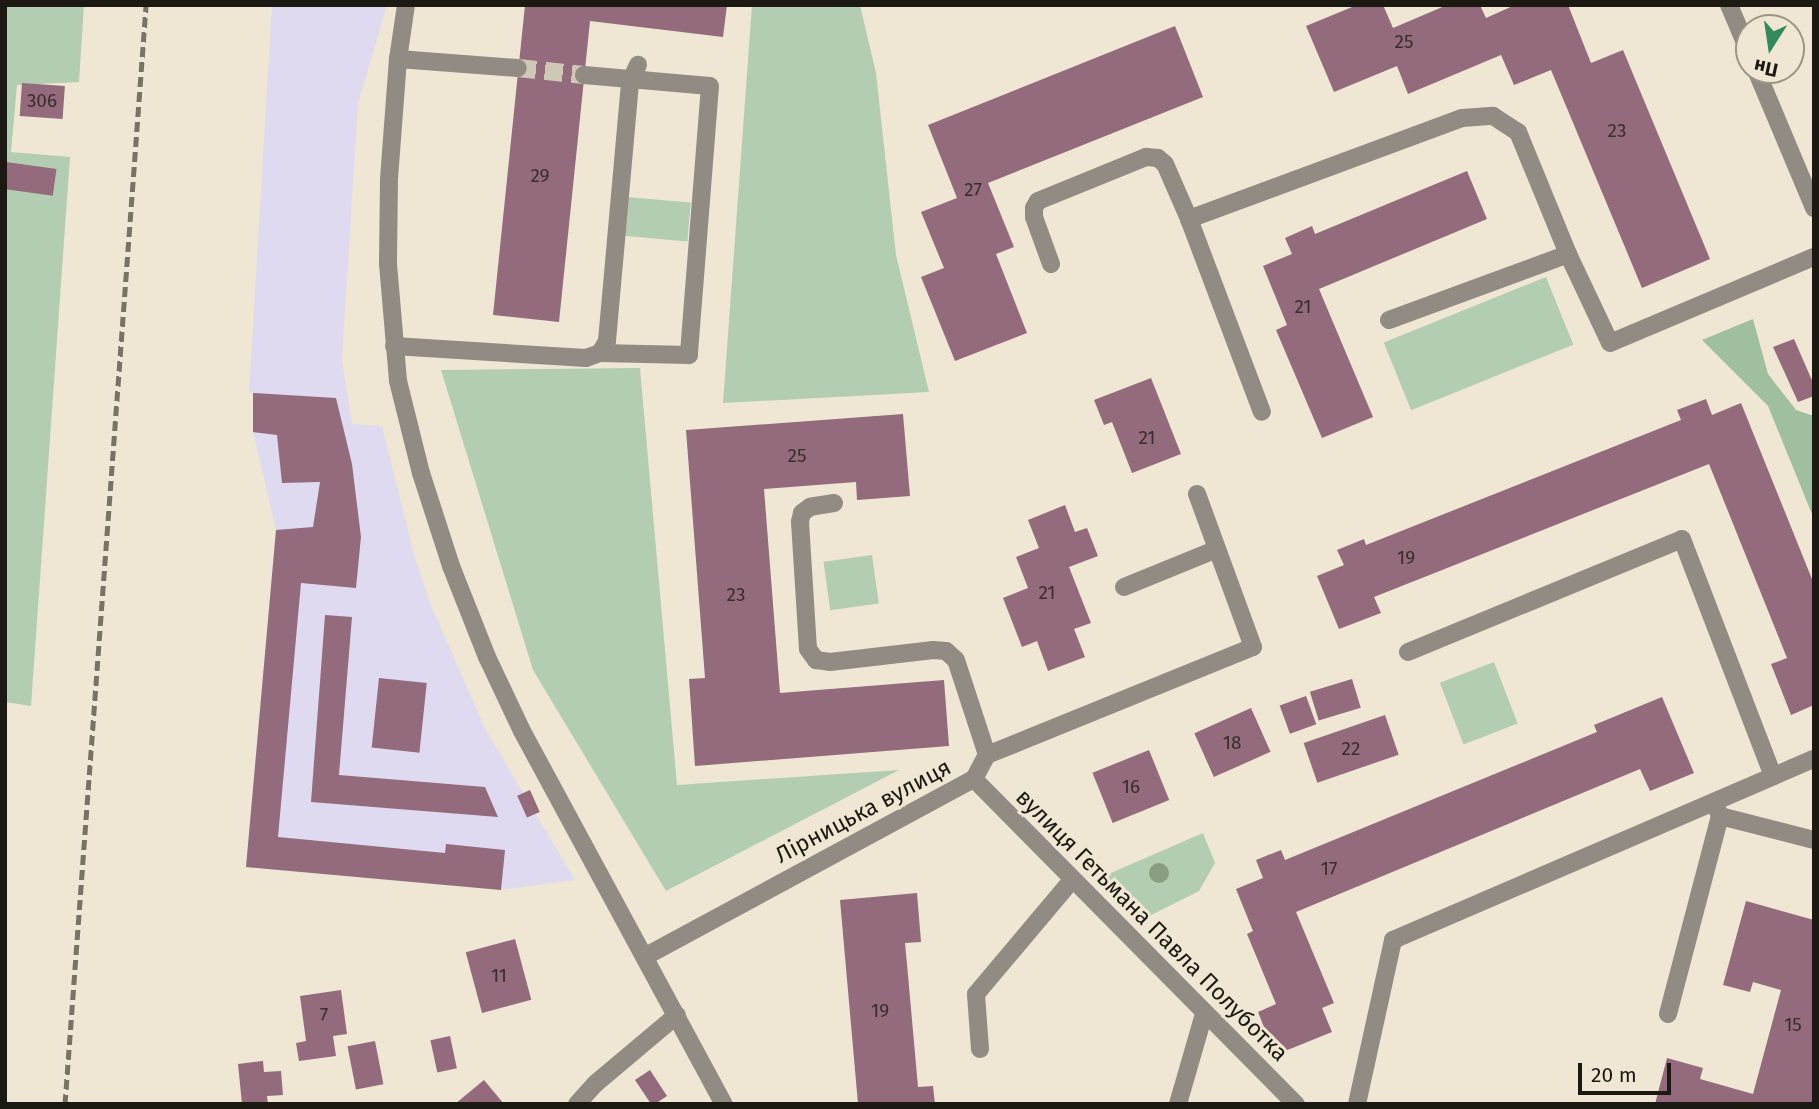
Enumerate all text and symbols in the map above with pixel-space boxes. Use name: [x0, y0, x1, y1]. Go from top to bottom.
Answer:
north arrow: [1735, 14, 1805, 84]
house number: 25: [1395, 31, 1413, 53]
text: Пн: [1752, 54, 1780, 82]
house number: 306: [27, 90, 57, 112]
house number: 23: [1608, 120, 1626, 142]
house number: 29: [530, 165, 550, 187]
house number: 27: [964, 179, 982, 201]
house number: 21: [1294, 296, 1312, 318]
house number: 21: [1138, 427, 1156, 449]
house number: 25: [788, 445, 806, 467]
house number: 19: [1397, 547, 1415, 569]
house number: 21: [1038, 582, 1056, 604]
house number: 23: [727, 584, 745, 606]
house number: 18: [1223, 732, 1241, 754]
house number: 22: [1342, 738, 1360, 760]
street label: Лірницька вулиця: [770, 753, 956, 869]
house number: 16: [1122, 776, 1140, 798]
street label: вулиця Гетьмана Павла Полуботка: [1010, 783, 1294, 1067]
house number: 17: [1321, 858, 1337, 880]
house number: 11: [491, 965, 507, 987]
house number: 19: [871, 1000, 889, 1022]
house number: 7: [320, 1004, 328, 1026]
house number: 15: [1784, 1014, 1802, 1036]
scale bar: [1581, 1050, 1674, 1094]
text: 20 m: [1591, 1062, 1637, 1088]

